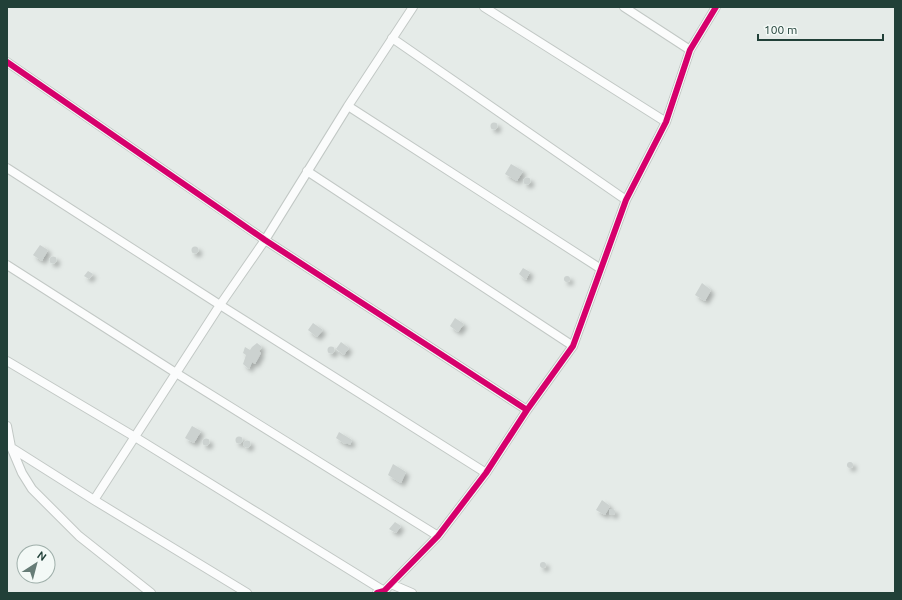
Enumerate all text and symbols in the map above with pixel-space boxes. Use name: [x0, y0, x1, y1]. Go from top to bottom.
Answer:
scale bar: [758, 16, 883, 42]
text: 100 m: [764, 23, 797, 36]
north arrow: [16, 544, 56, 584]
text: N: [35, 549, 49, 563]

